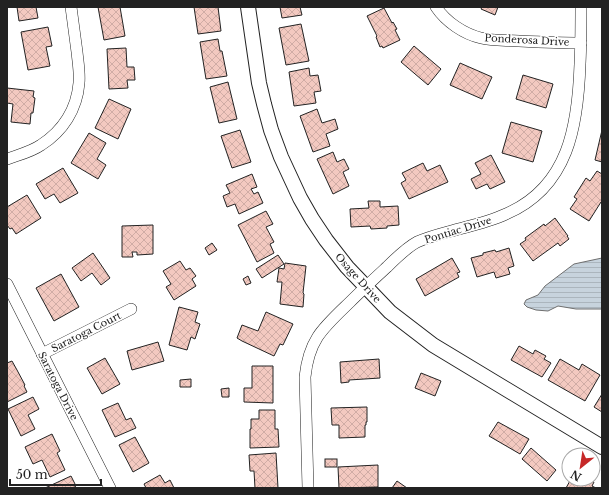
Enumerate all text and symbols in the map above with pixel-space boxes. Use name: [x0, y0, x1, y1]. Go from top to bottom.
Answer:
street label: Ponderosa Drive: [484, 31, 570, 49]
street label: Pontiac Drive: [423, 214, 493, 246]
street label: Osage Drive: [332, 250, 384, 306]
street label: Saratoga Court: [49, 309, 123, 355]
street label: Saratoga Drive: [35, 349, 81, 423]
north arrow: [561, 447, 601, 487]
scale bar: [10, 461, 101, 487]
text: 50 m: [16, 467, 48, 482]
text: N: [567, 467, 584, 484]

